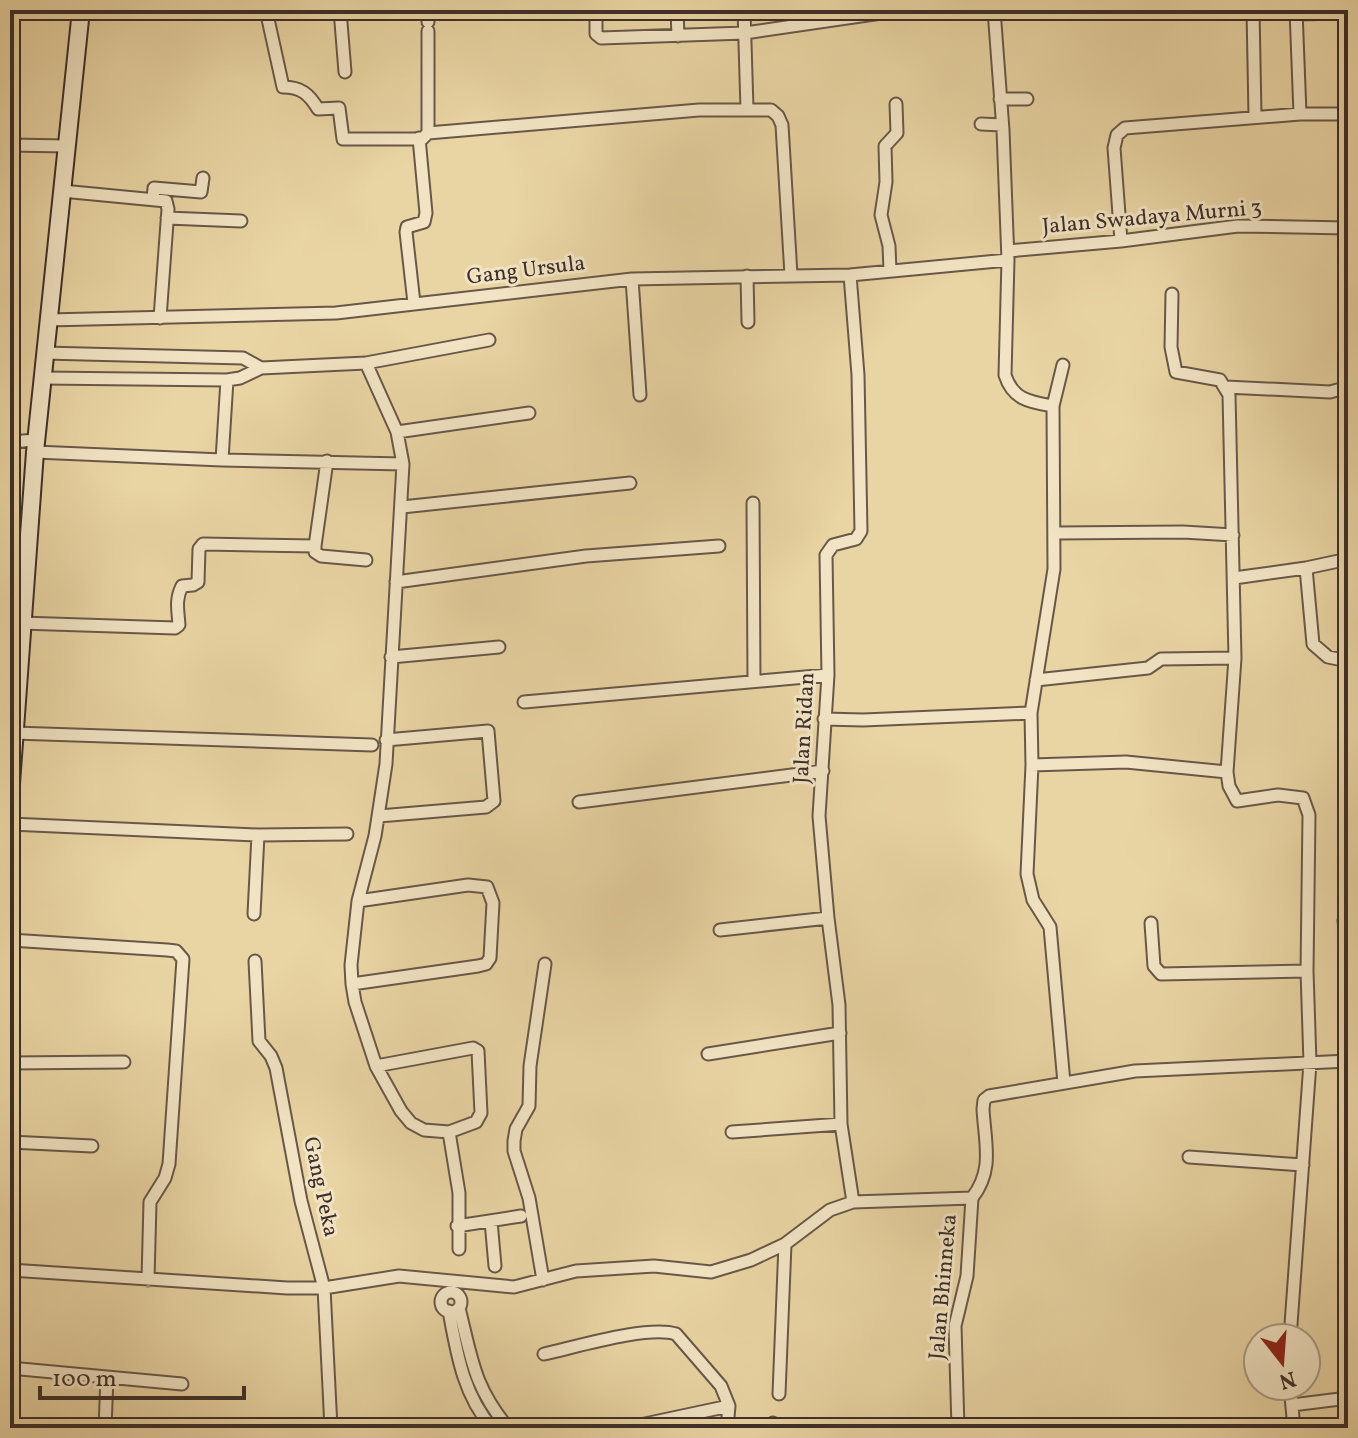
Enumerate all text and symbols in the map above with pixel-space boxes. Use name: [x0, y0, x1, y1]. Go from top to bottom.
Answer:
street label: Jalan Swadaya Murni 3: [1041, 193, 1263, 243]
street label: Gang Ursula: [465, 248, 587, 294]
street label: Jalan Ridan: [787, 672, 823, 784]
street label: Gang Peka: [294, 1134, 346, 1240]
street label: Jalan Bhinneka: [922, 1213, 966, 1361]
north arrow: [1242, 1322, 1322, 1402]
scale bar: [40, 1350, 244, 1400]
text: N: [1275, 1362, 1299, 1396]
text: 100 m: [52, 1363, 117, 1397]

